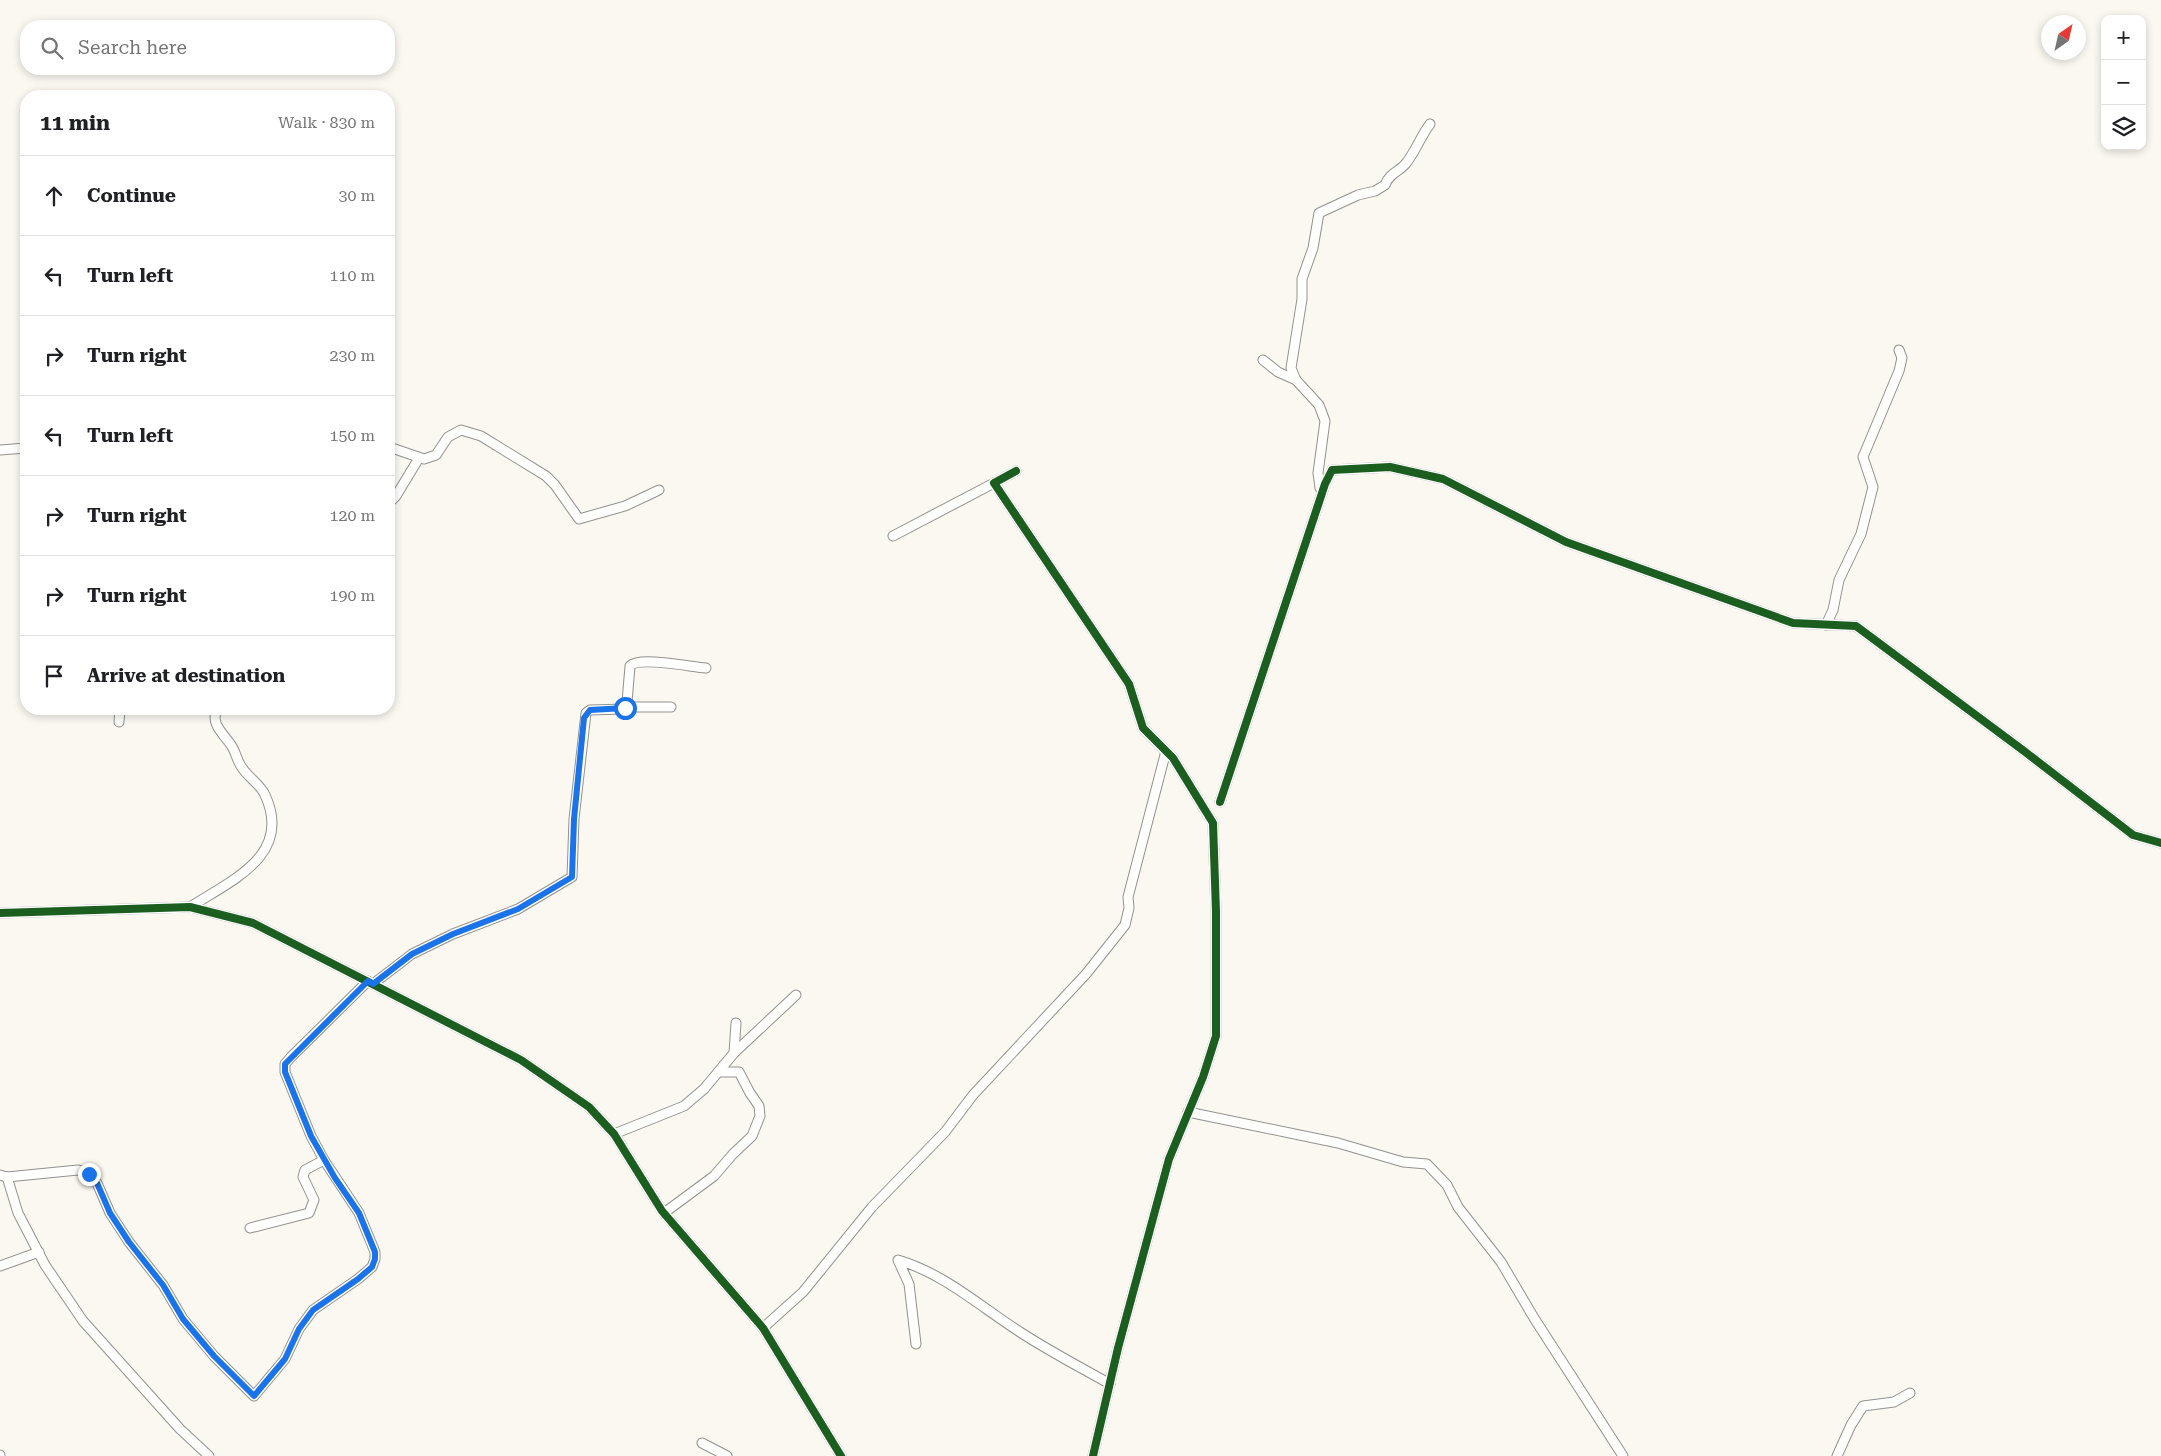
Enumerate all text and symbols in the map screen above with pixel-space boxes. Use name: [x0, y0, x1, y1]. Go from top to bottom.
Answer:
north arrow: [2041, 15, 2086, 60]
map controls: [2101, 15, 2146, 150]
button: +: [2101, 15, 2146, 60]
search box: [20, 20, 395, 75]
icon: search: [38, 34, 66, 62]
text: Search here: [78, 36, 187, 59]
button: −: [2101, 60, 2146, 105]
button: layers: [2101, 105, 2146, 150]
text: 11 min: [40, 111, 110, 135]
text: Walk · 830 m: [278, 113, 375, 132]
icon: ahead: [40, 182, 68, 210]
text: Continue: [87, 184, 176, 207]
text: 30 m: [338, 186, 375, 205]
icon: left: [40, 262, 68, 290]
text: Turn left: [87, 264, 173, 287]
text: 110 m: [329, 266, 375, 285]
icon: right: [40, 342, 68, 370]
text: Turn right: [87, 344, 187, 367]
text: 230 m: [329, 346, 375, 365]
icon: left: [40, 422, 68, 450]
text: Turn left: [87, 424, 173, 447]
text: 150 m: [329, 426, 375, 445]
icon: right: [40, 502, 68, 530]
text: Turn right: [87, 504, 187, 527]
text: 120 m: [329, 506, 375, 525]
icon: right: [40, 582, 68, 610]
text: Turn right: [87, 584, 187, 607]
text: 190 m: [329, 586, 375, 605]
icon: arrive: [40, 662, 68, 690]
text: Arrive at destination: [87, 664, 285, 687]
route start: [614, 697, 637, 720]
route end: [78, 1163, 101, 1186]

